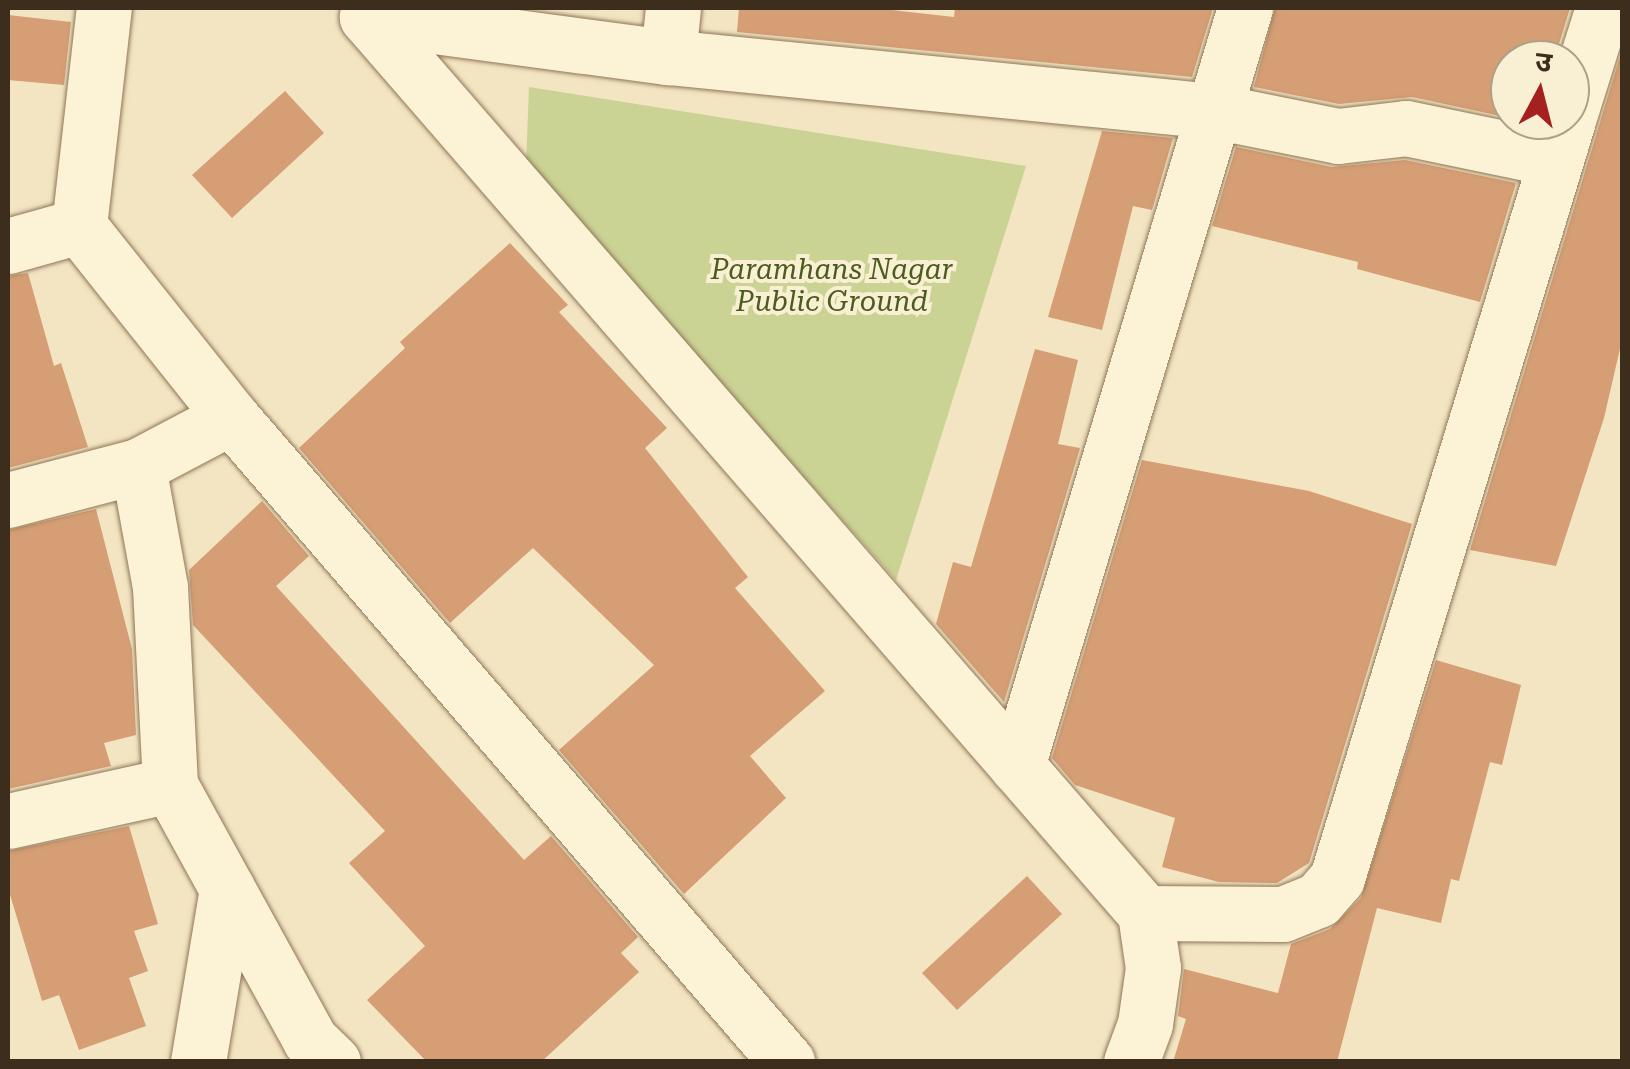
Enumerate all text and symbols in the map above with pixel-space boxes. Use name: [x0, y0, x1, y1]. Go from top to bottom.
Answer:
north arrow: [1490, 40, 1590, 140]
text: उ: [1533, 44, 1554, 79]
park label: Paramhans Nagar Public Ground: [711, 253, 953, 319]

